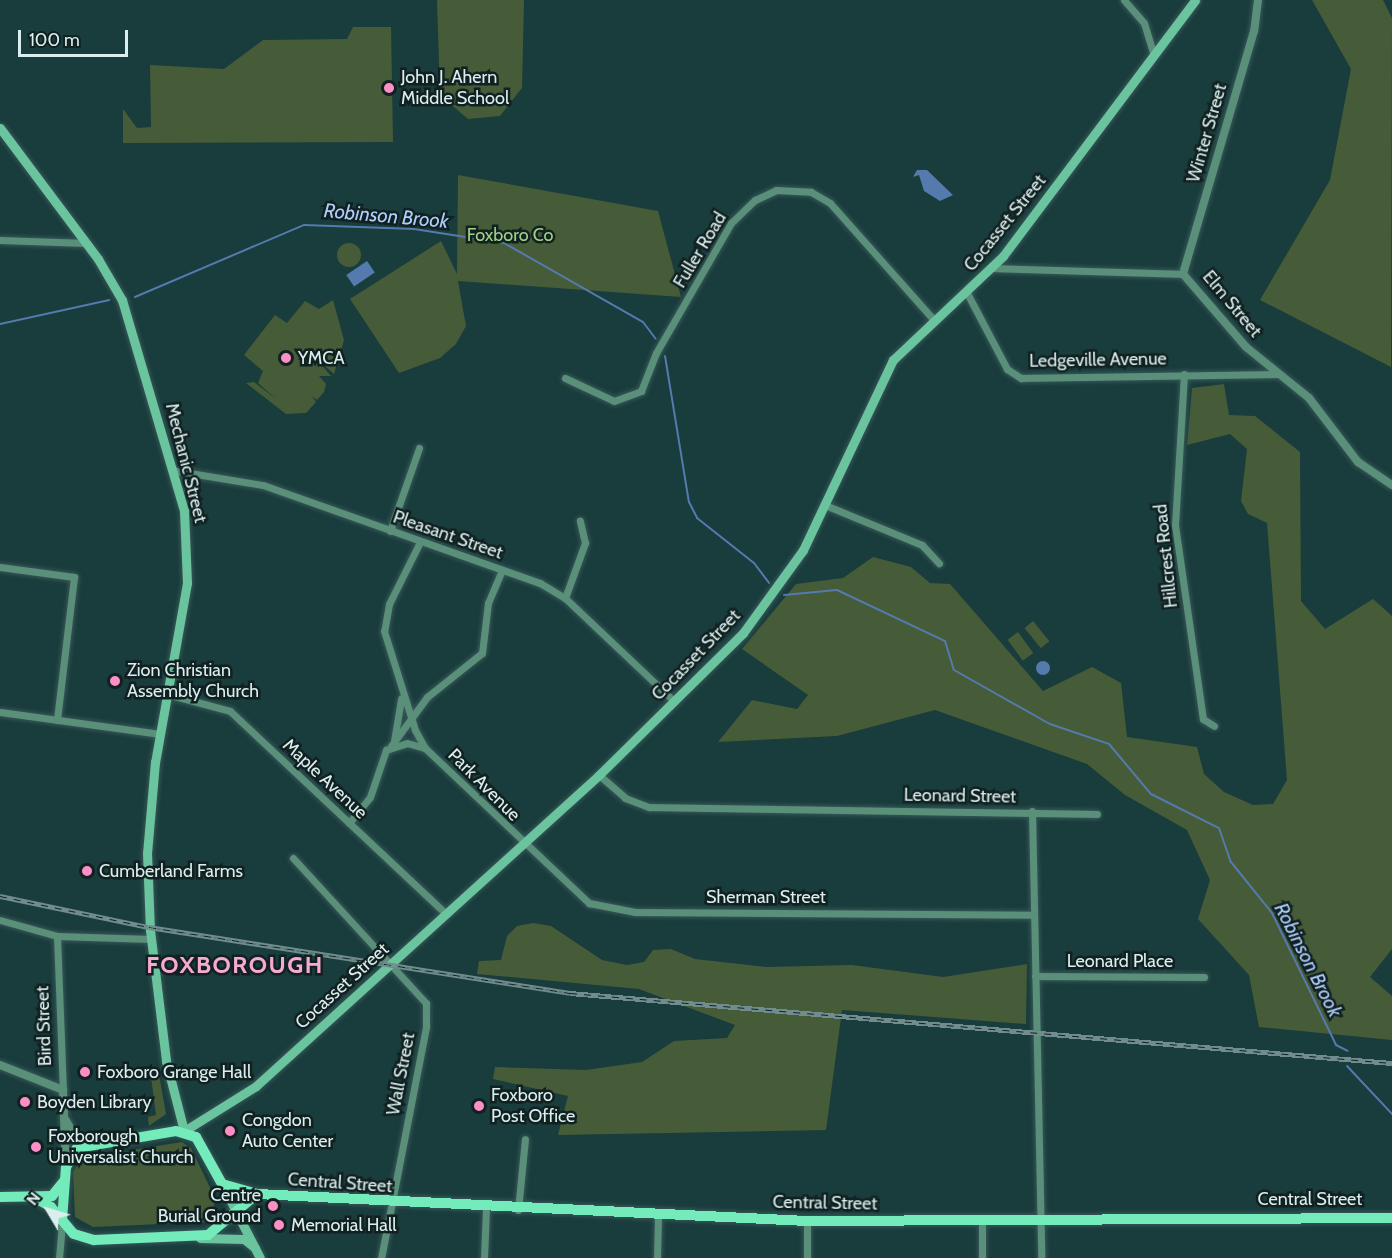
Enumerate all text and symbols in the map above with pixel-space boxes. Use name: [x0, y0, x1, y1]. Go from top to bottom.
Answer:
scale bar: [21, 18, 130, 56]
text: 100 m: [29, 29, 80, 51]
place label: John J. Ahern Middle School: [401, 67, 509, 110]
marker: John J. Ahern Middle School: [382, 81, 396, 95]
street label: Winter Street: [1183, 81, 1231, 185]
street label: Cocasset Street: [959, 170, 1051, 276]
water label: Robinson Brook: [323, 199, 449, 233]
street label: Fuller Road: [669, 208, 731, 292]
park label: Foxboro Co: [467, 224, 553, 246]
street label: Elm Street: [1198, 266, 1266, 342]
place label: YMCA: [298, 347, 344, 369]
street label: Ledgeville Avenue: [1029, 348, 1167, 372]
marker: YMCA: [279, 351, 293, 365]
street label: Mechanic Street: [161, 401, 211, 525]
street label: Hillcrest Road: [1150, 503, 1182, 609]
street label: Pleasant Street: [390, 506, 506, 564]
street label: Cocasset Street: [647, 605, 745, 705]
place label: Zion Christian Assembly Church: [127, 660, 259, 702]
marker: Zion Christian Assembly Church: [108, 674, 122, 688]
street label: Maple Avenue: [278, 734, 372, 824]
street label: Park Avenue: [443, 744, 525, 826]
street label: Leonard Street: [904, 784, 1016, 808]
place label: Cumberland Farms: [99, 860, 243, 882]
marker: Cumberland Farms: [80, 864, 94, 878]
street label: Sherman Street: [706, 886, 826, 908]
water label: Robinson Brook: [1269, 899, 1347, 1021]
street label: Cocasset Street: [291, 938, 393, 1034]
street label: Leonard Place: [1067, 950, 1173, 972]
district label: FOXBOROUGH: [146, 951, 324, 979]
street label: Bird Street: [32, 986, 56, 1066]
street label: Wall Street: [382, 1031, 420, 1117]
place label: Foxboro Grange Hall: [97, 1061, 251, 1083]
marker: Foxboro Grange Hall: [78, 1065, 92, 1079]
place label: Foxboro Post Office: [491, 1085, 575, 1128]
place label: Boyden Library: [37, 1091, 151, 1113]
marker: Boyden Library: [18, 1095, 32, 1109]
marker: Foxboro Post Office: [472, 1099, 486, 1113]
place label: Congdon Auto Center: [242, 1110, 333, 1152]
marker: Congdon Auto Center: [223, 1124, 237, 1138]
place label: Foxborough Universalist Church: [48, 1126, 194, 1168]
marker: Foxborough Universalist Church: [29, 1140, 43, 1154]
street label: Central Street: [287, 1169, 393, 1197]
north arrow: [18, 1180, 78, 1240]
place label: Centre Burial Ground: [158, 1185, 261, 1228]
text: N: [22, 1188, 44, 1209]
street label: Central Street: [1258, 1188, 1362, 1210]
street label: Central Street: [772, 1191, 878, 1215]
marker: Centre Burial Ground: [266, 1199, 280, 1213]
place label: Memorial Hall: [291, 1214, 396, 1236]
marker: Memorial Hall: [272, 1218, 286, 1232]

